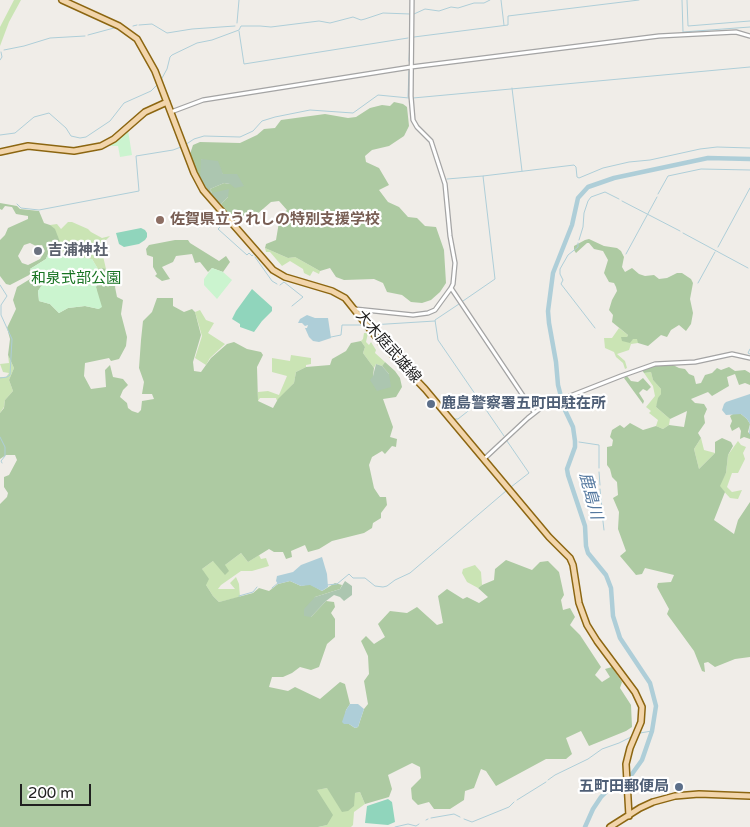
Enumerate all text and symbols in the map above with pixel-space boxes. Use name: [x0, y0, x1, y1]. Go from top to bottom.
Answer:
place label: 佐賀県立うれしの特別支援学校: [170, 211, 380, 229]
marker: 佐賀県立うれしの特別支援学校: [154, 214, 166, 226]
place label: 吉浦神社: [48, 242, 108, 260]
marker: 吉浦神社: [32, 245, 44, 257]
park label: 和泉式部公園: [31, 270, 121, 288]
street label: 大木庭武雄線: [352, 307, 424, 387]
place label: 鹿島警察署五町田駐在所: [441, 395, 606, 413]
marker: 鹿島警察署五町田駐在所: [425, 398, 437, 410]
water label: 鹿島川: [575, 470, 605, 522]
scale bar: [22, 774, 94, 806]
place label: 五町田郵便局: [579, 778, 669, 796]
marker: 五町田郵便局: [673, 781, 685, 793]
text: 200 m: [28, 784, 74, 802]

